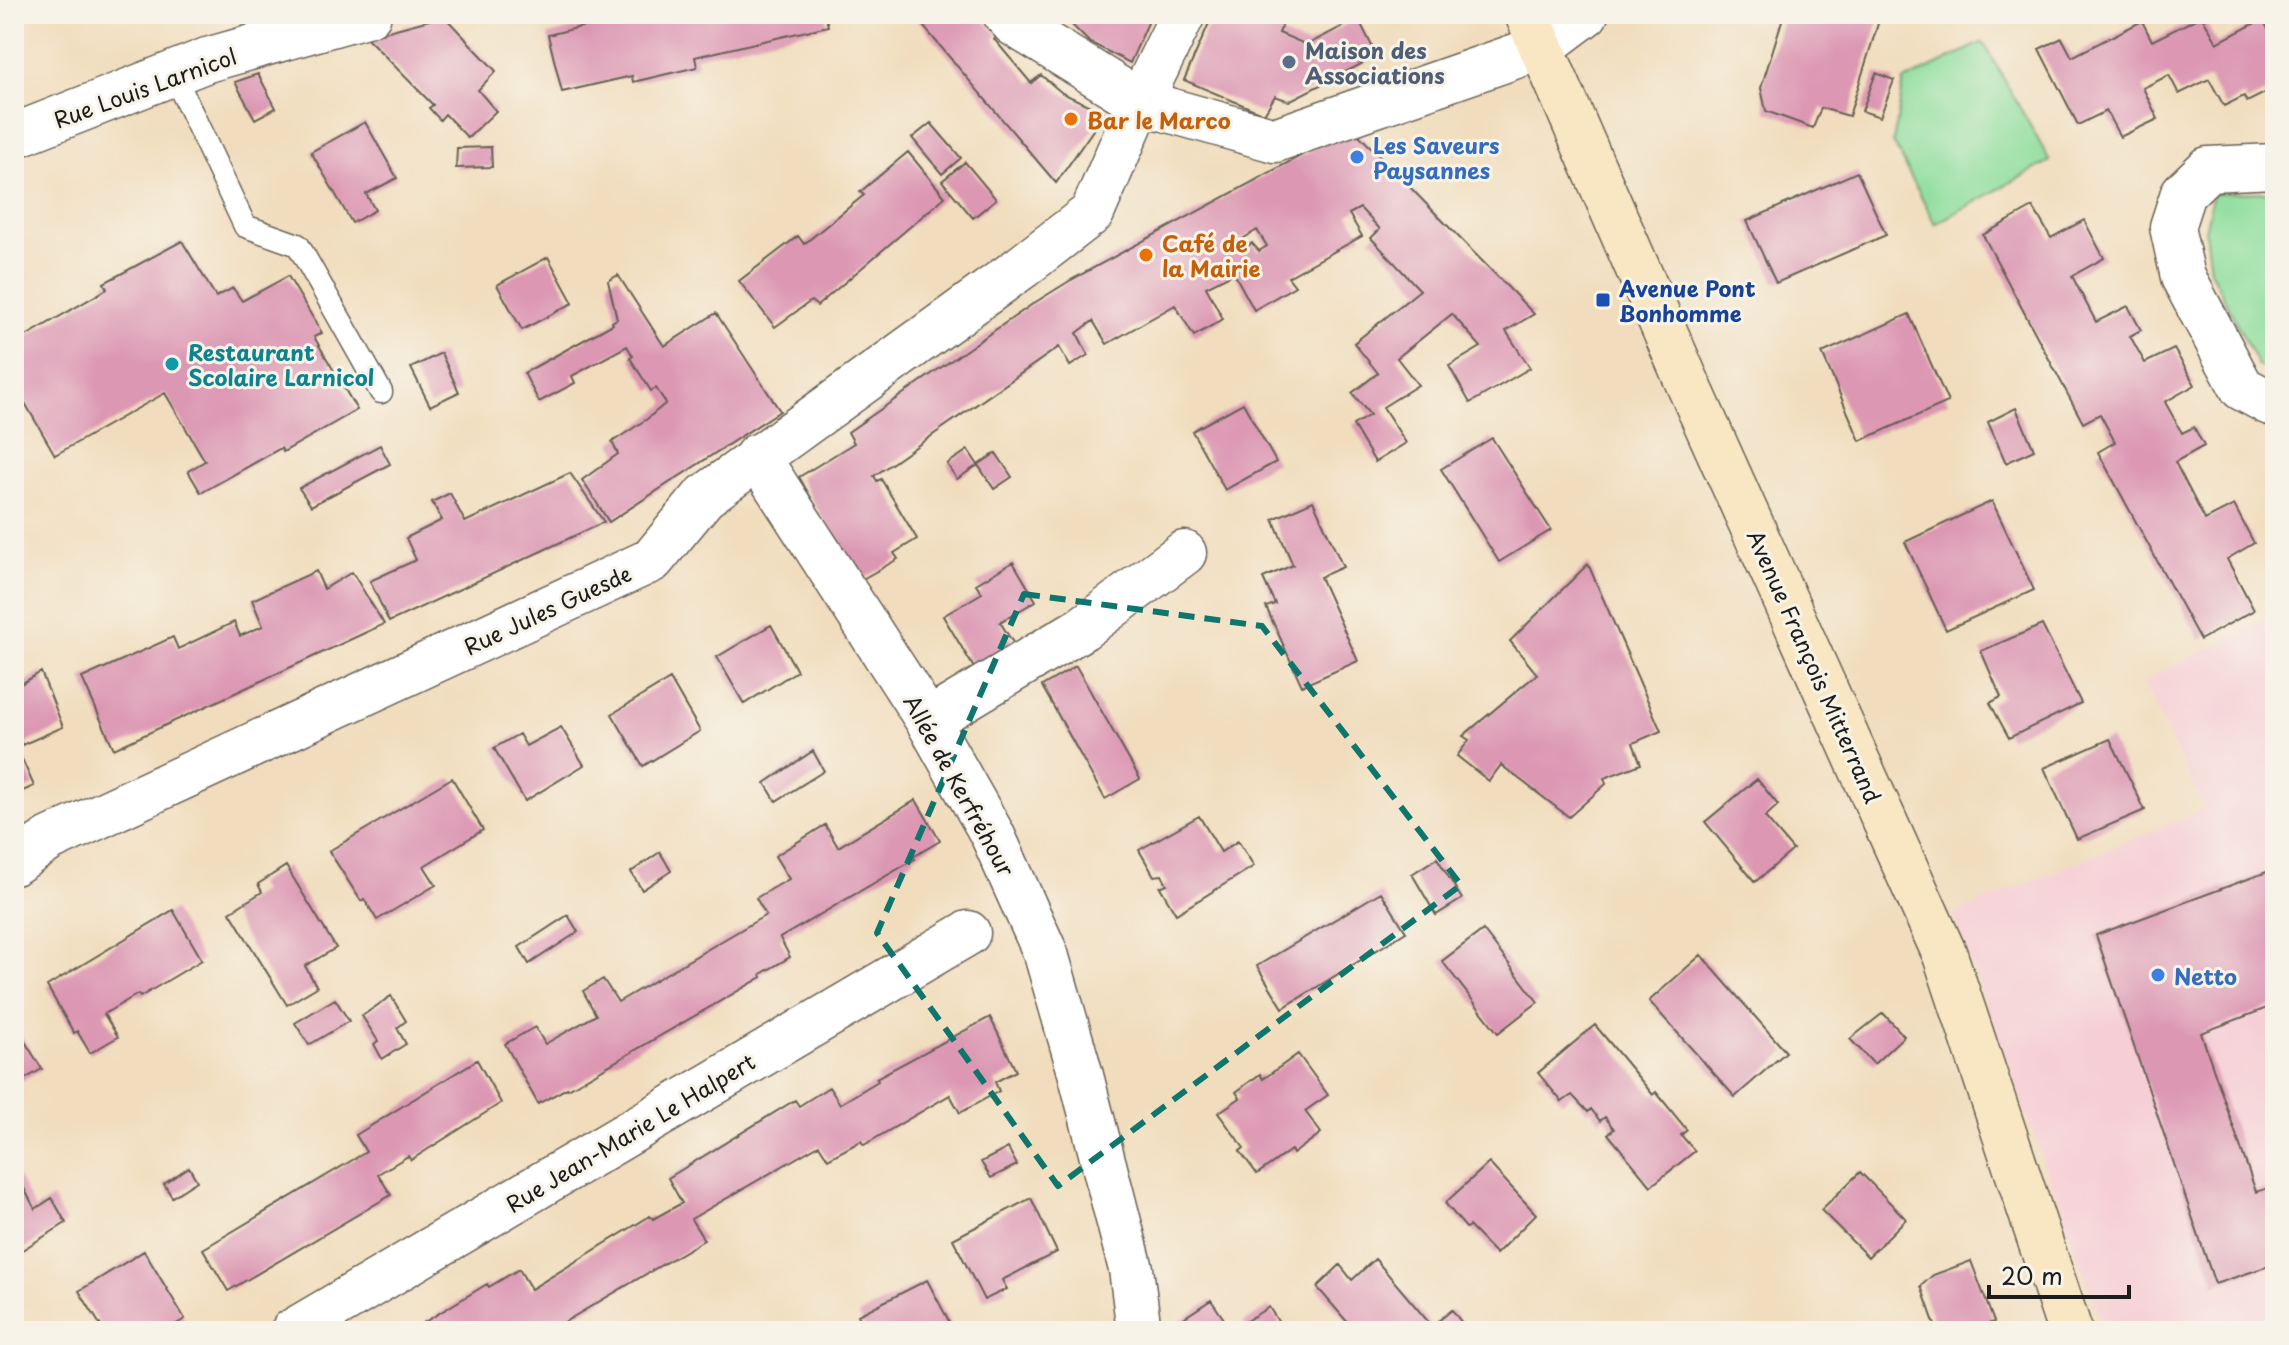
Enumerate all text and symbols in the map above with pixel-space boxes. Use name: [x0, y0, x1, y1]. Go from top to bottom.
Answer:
place label: Maison des Associations: [1305, 33, 1445, 91]
street label: Rue Louis Larnicol: [49, 39, 241, 135]
marker: Maison des Associations: [1280, 53, 1298, 71]
place label: Bar le Marco: [1087, 103, 1231, 136]
marker: Bar le Marco: [1062, 110, 1080, 128]
place label: Les Saveurs Paysannes: [1373, 128, 1499, 186]
marker: Les Saveurs Paysannes: [1348, 148, 1366, 166]
place label: Café de la Mairie: [1162, 226, 1260, 284]
marker: Café de la Mairie: [1137, 246, 1155, 264]
place label: Avenue Pont Bonhomme: [1618, 271, 1756, 329]
marker: Avenue Pont Bonhomme: [1594, 291, 1612, 309]
place label: Restaurant Scolaire Larnicol: [188, 335, 374, 393]
marker: Restaurant Scolaire Larnicol: [163, 355, 181, 373]
street label: Avenue François Mitterrand: [1740, 524, 1890, 808]
street label: Rue Jules Guesde: [458, 556, 636, 662]
street label: Allée de Kerfréhour: [896, 688, 1024, 883]
place label: Netto: [2174, 959, 2237, 992]
marker: Netto: [2149, 966, 2167, 984]
street label: Rue Jean-Marie Le Halpert: [499, 1044, 761, 1220]
scale bar: [1989, 1249, 2129, 1299]
text: 20 m: [2001, 1257, 2063, 1293]

